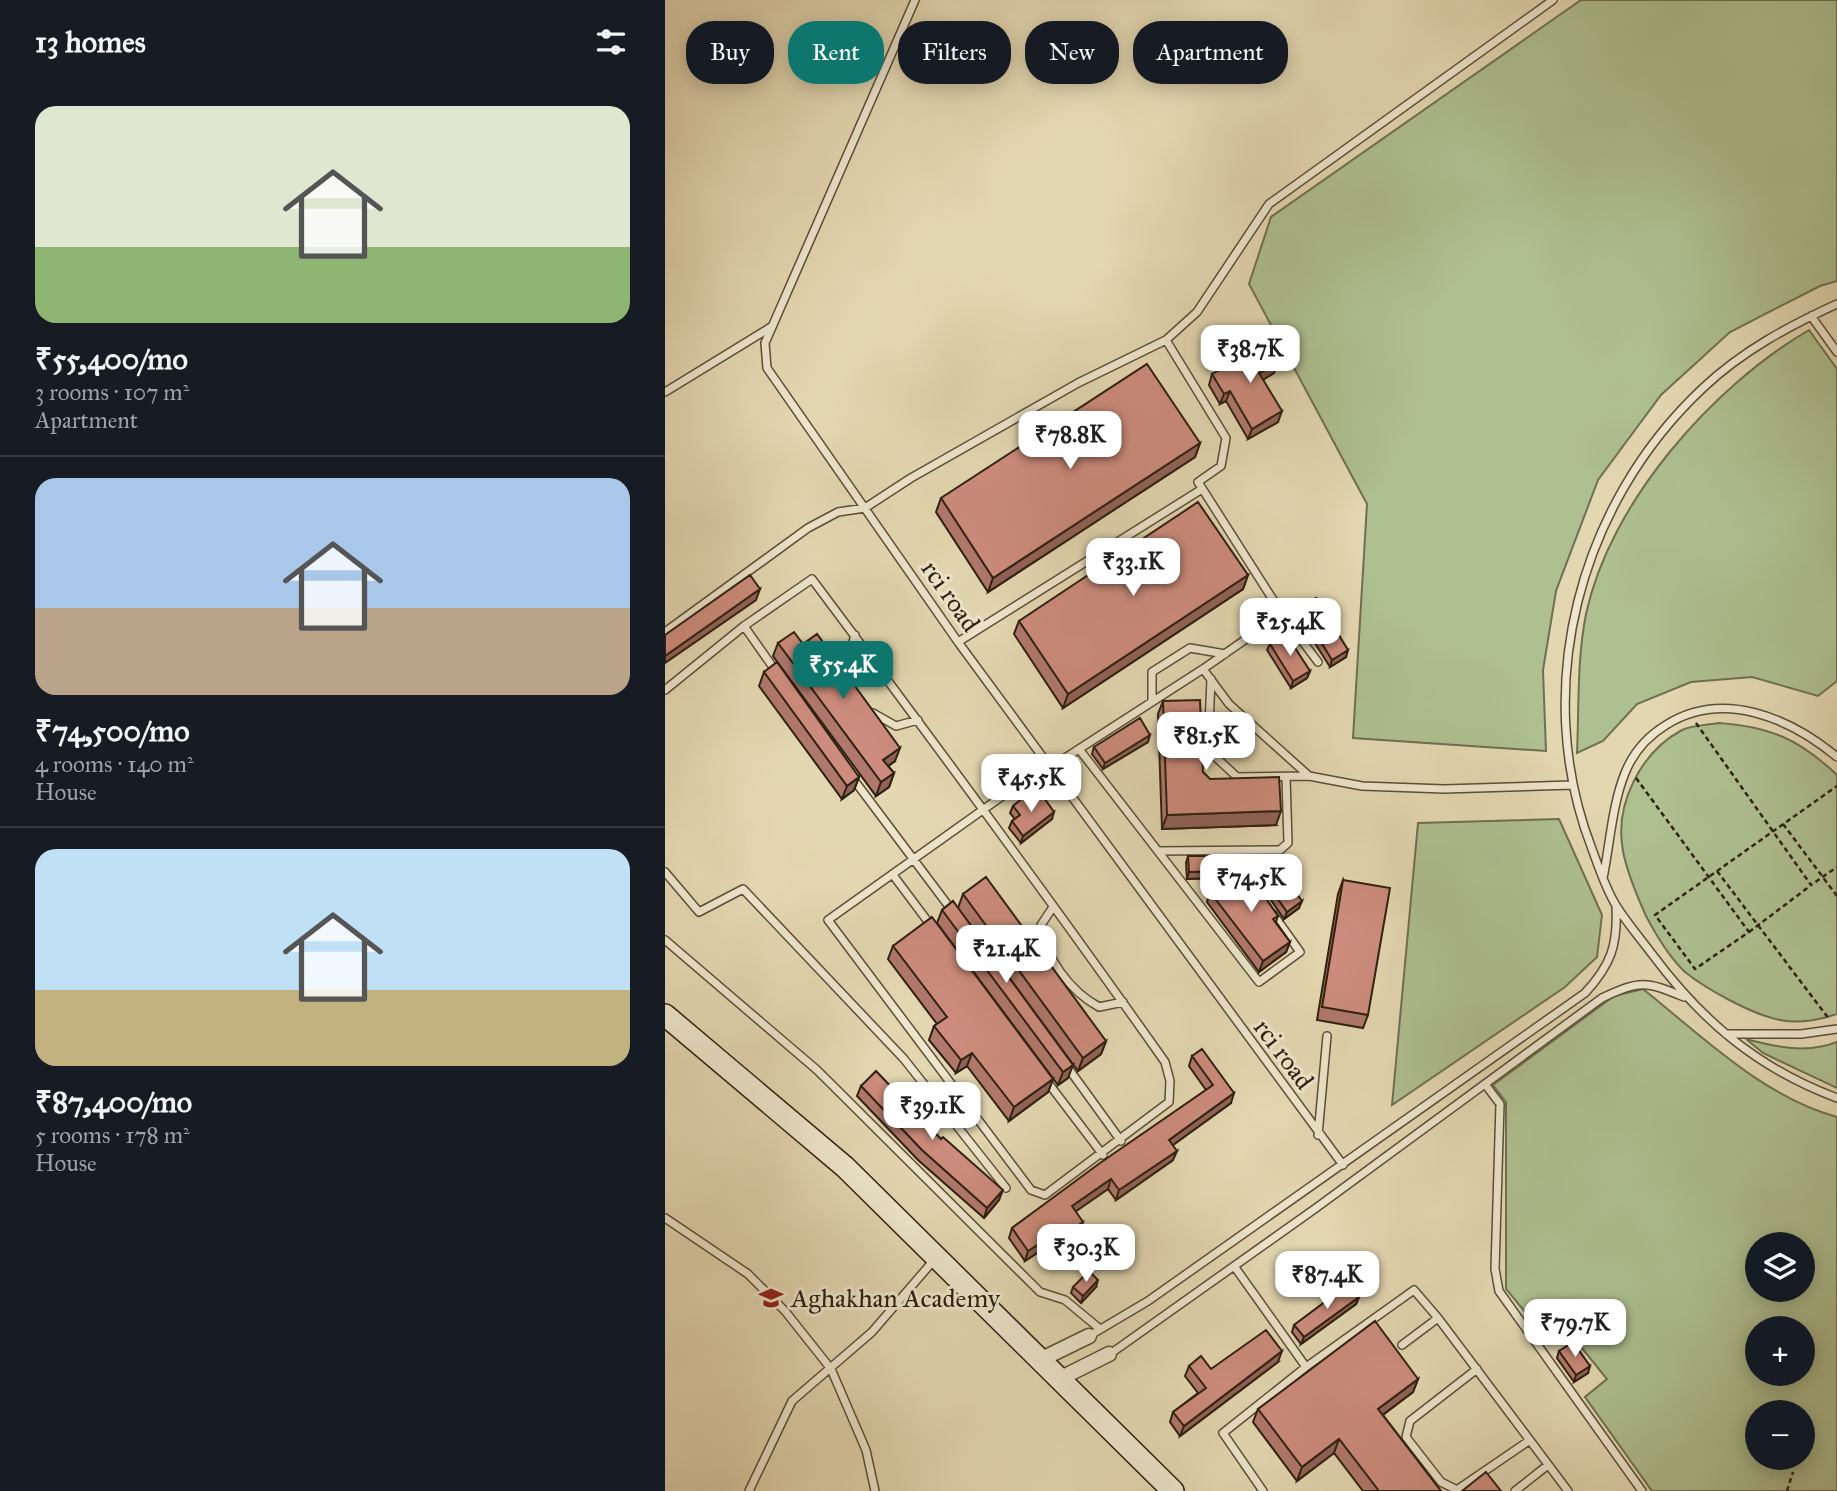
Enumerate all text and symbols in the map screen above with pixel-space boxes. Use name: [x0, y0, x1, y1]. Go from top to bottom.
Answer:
chip: Buy: [686, 21, 774, 84]
chip: Rent: [788, 21, 884, 84]
chip: Filters: [898, 21, 1011, 84]
chip: New: [1025, 21, 1119, 84]
chip: Apartment: [1133, 21, 1288, 84]
icon: filters: [592, 23, 630, 61]
text: 13 homes: [35, 24, 146, 60]
icon: home: [270, 151, 396, 277]
pin: ₹38.7K: [1193, 326, 1307, 385]
text: ₹38.7K: [1217, 334, 1283, 362]
text: ₹55,400/mo: [35, 341, 188, 377]
text: 3 rooms · 107 m²: [35, 378, 189, 406]
text: Apartment: [35, 406, 138, 434]
pin: ₹78.8K: [1013, 412, 1127, 471]
text: ₹78.8K: [1035, 420, 1106, 448]
icon: home: [270, 523, 396, 649]
pin: ₹33.1K: [1076, 538, 1190, 598]
text: ₹33.1K: [1102, 547, 1164, 575]
street label: rci road: [915, 554, 987, 638]
pin: ₹25.4K: [1233, 598, 1347, 658]
text: ₹25.4K: [1256, 607, 1324, 635]
pin: ₹55.4K: [786, 642, 900, 701]
text: ₹55.4K: [809, 650, 877, 678]
pin: ₹81.5K: [1149, 712, 1263, 772]
text: ₹74,500/mo: [35, 713, 190, 749]
text: ₹81.5K: [1173, 721, 1239, 749]
text: 4 rooms · 140 m²: [35, 750, 194, 778]
pin: ₹45.5K: [974, 754, 1088, 814]
text: ₹45.5K: [997, 763, 1065, 791]
text: House: [35, 778, 97, 806]
pin: ₹74.5K: [1194, 855, 1308, 914]
text: ₹74.5K: [1216, 863, 1286, 891]
icon: home: [270, 894, 396, 1020]
pin: ₹21.4K: [949, 926, 1063, 985]
text: ₹21.4K: [972, 934, 1040, 962]
street label: rci road: [1247, 1012, 1321, 1096]
pin: ₹39.1K: [875, 1082, 989, 1142]
text: ₹87,400/mo: [35, 1084, 192, 1120]
text: ₹39.1K: [900, 1091, 964, 1119]
text: 5 rooms · 178 m²: [35, 1121, 190, 1149]
text: House: [35, 1149, 97, 1177]
pin: ₹30.3K: [1029, 1224, 1143, 1284]
map controls: [1745, 1232, 1815, 1470]
button: layers: [1745, 1232, 1815, 1302]
text: ₹30.3K: [1053, 1233, 1119, 1261]
pin: ₹87.4K: [1270, 1252, 1384, 1311]
text: ₹87.4K: [1291, 1260, 1363, 1288]
place label: Aghakhan Academy: [790, 1282, 1001, 1314]
school or university icon: Aghakhan Academy: [757, 1284, 785, 1312]
pin: ₹79.7K: [1518, 1300, 1632, 1359]
text: ₹79.7K: [1540, 1308, 1610, 1336]
button: +: [1745, 1316, 1815, 1386]
button: −: [1745, 1400, 1815, 1470]

